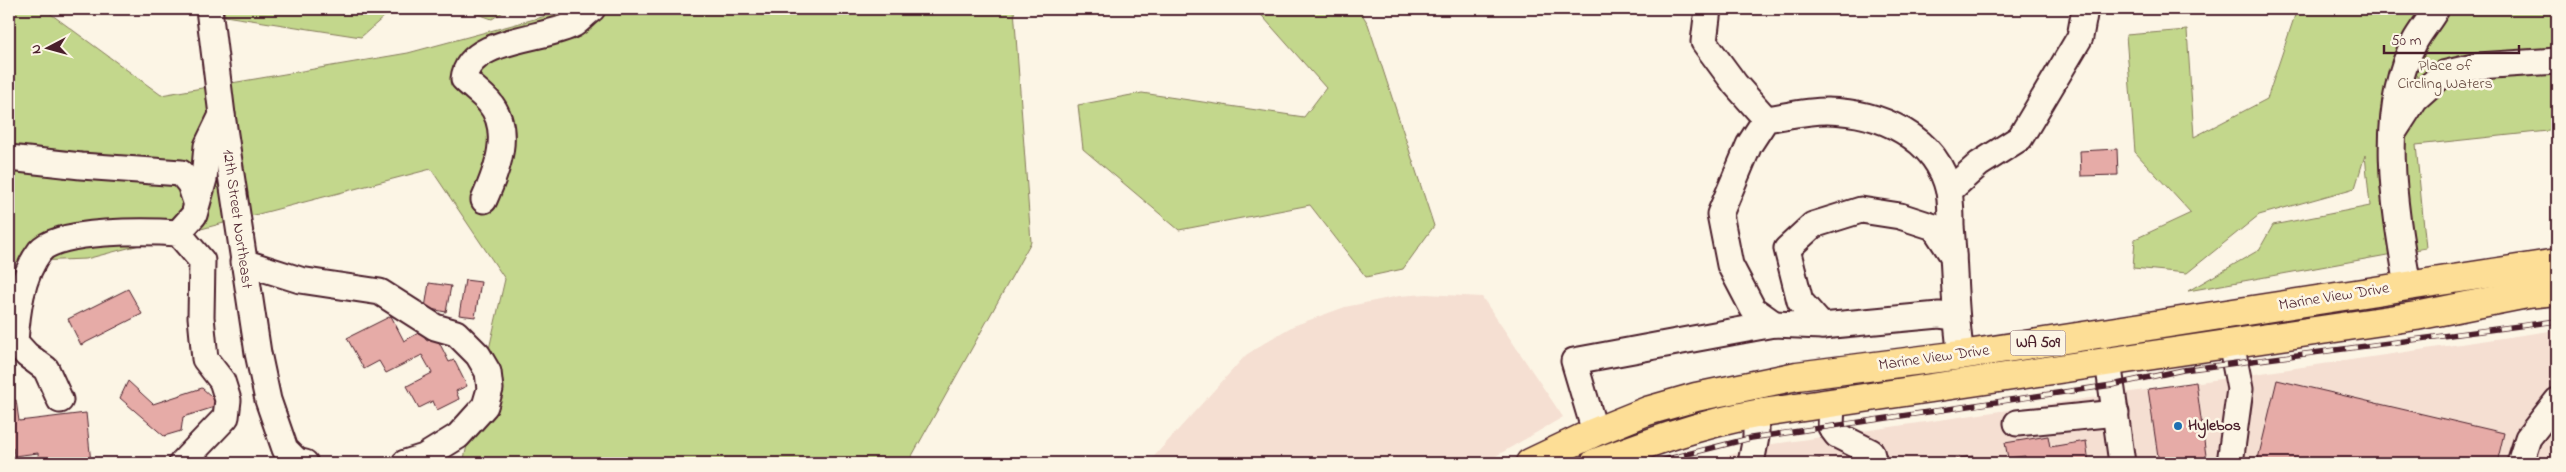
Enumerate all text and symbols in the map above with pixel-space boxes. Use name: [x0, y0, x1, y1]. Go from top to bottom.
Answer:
north arrow: [22, 22, 72, 72]
scale bar: [2384, 22, 2518, 54]
text: 50 m: [2391, 30, 2422, 52]
text: N: [26, 43, 47, 55]
park label: Place of Circling Waters: [2397, 54, 2493, 96]
street label: 12th Street Northeast: [215, 148, 259, 291]
street label: Marine View Drive: [2277, 276, 2392, 318]
road number: WA 509: [2010, 330, 2066, 356]
street label: Marine View Drive: [1877, 338, 1992, 378]
place label: Hylebos: [2188, 414, 2241, 439]
marker: Hylebos: [2172, 420, 2184, 432]

